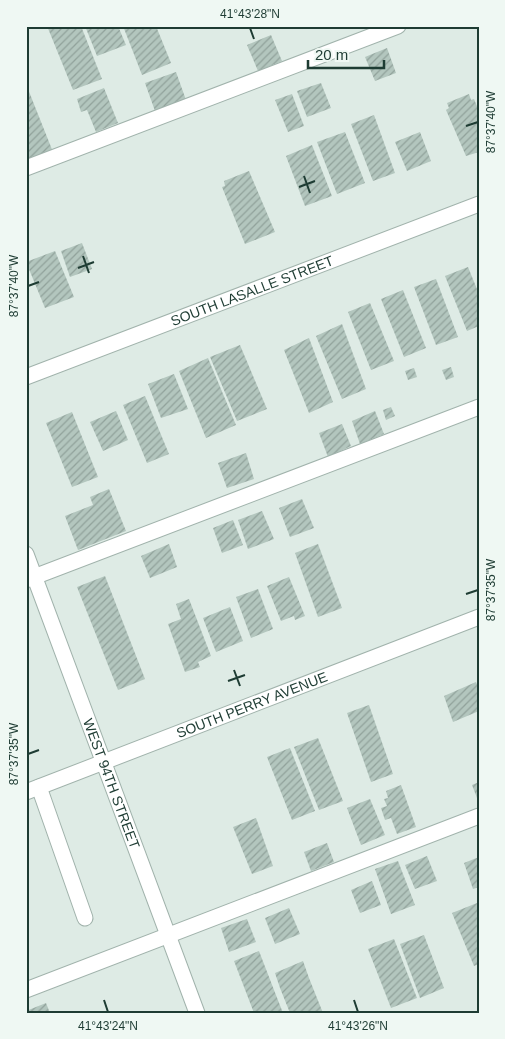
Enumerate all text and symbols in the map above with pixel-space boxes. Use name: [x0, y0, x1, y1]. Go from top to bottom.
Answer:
text: 41°43'28"N: [220, 7, 280, 21]
scale bar: [308, 38, 384, 70]
text: 20 m: [315, 46, 348, 63]
text: 87°37'40"W: [484, 90, 498, 153]
street label: SOUTH LASALLE STREET: [168, 252, 336, 329]
text: 87°37'40"W: [7, 254, 21, 317]
text: 87°37'35"W: [484, 558, 498, 621]
street label: SOUTH PERRY AVENUE: [174, 668, 329, 741]
street label: WEST 94TH STREET: [80, 716, 143, 851]
text: 87°37'35"W: [7, 722, 21, 785]
text: 41°43'24"N: [78, 1019, 138, 1033]
text: 41°43'26"N: [328, 1019, 388, 1033]

